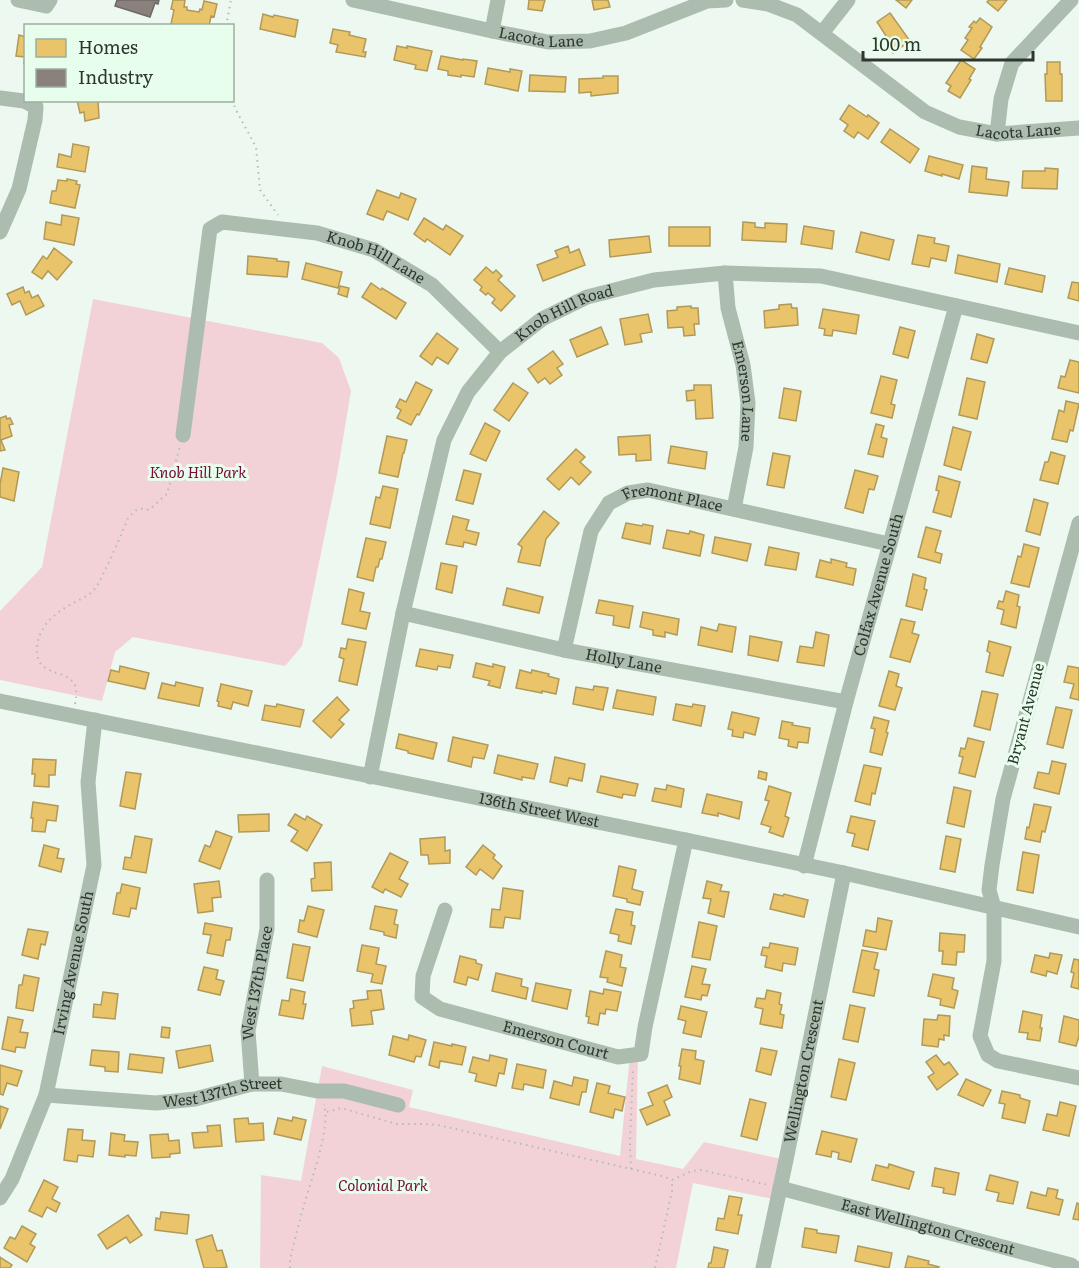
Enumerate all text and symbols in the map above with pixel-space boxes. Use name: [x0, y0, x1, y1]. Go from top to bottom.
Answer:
street label: Lacota Lane: [497, 20, 584, 52]
legend: [24, 24, 234, 102]
scale bar: [863, 24, 1032, 62]
text: 100 m: [872, 30, 921, 57]
text: Homes: [78, 33, 138, 60]
text: Industry: [78, 63, 154, 90]
street label: Lacota Lane: [974, 116, 1062, 145]
street label: Knob Hill Lane: [324, 223, 431, 289]
street label: Knob Hill Road: [509, 278, 616, 346]
street label: Emerson Lane: [727, 337, 761, 443]
park label: Knob Hill Park: [150, 460, 247, 483]
street label: Fremont Place: [617, 477, 725, 516]
street label: Colfax Avenue South: [846, 510, 908, 659]
street label: Holly Lane: [584, 641, 664, 678]
street label: Bryant Avenue: [1000, 660, 1049, 767]
street label: 136th Street West: [477, 785, 602, 832]
street label: Irving Avenue South: [46, 888, 98, 1037]
street label: West 137th Place: [234, 923, 277, 1041]
street label: Wellington Crescent: [777, 997, 828, 1145]
street label: Emerson Court: [500, 1013, 612, 1064]
street label: West 137th Street: [162, 1071, 282, 1112]
park label: Colonial Park: [338, 1173, 429, 1196]
street label: East Wellington Crescent: [839, 1192, 1018, 1260]

